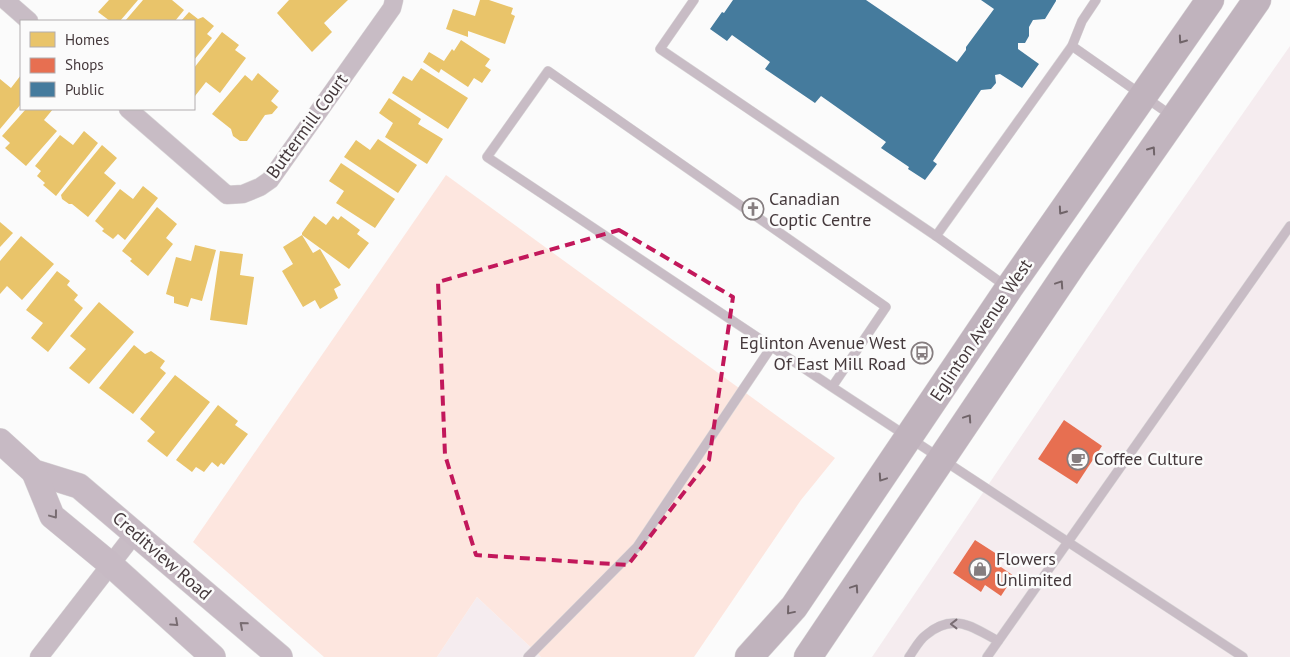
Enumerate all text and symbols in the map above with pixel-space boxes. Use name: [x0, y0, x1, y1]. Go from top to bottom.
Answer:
legend: [20, 20, 195, 110]
text: Homes: [65, 30, 109, 49]
one-way arrow: [1179, 34, 1188, 44]
text: Shops: [65, 55, 104, 74]
street label: Buttermill Court: [261, 69, 352, 183]
text: Public: [65, 80, 104, 99]
one-way arrow: [1146, 146, 1155, 156]
place label: Canadian Coptic Centre: [769, 187, 871, 231]
church icon: Canadian Coptic Centre: [741, 197, 765, 221]
one-way arrow: [1059, 206, 1068, 215]
street label: Eglinton Avenue West: [924, 254, 1037, 405]
one-way arrow: [1054, 280, 1063, 289]
place label: Eglinton Avenue West Of East Mill Road: [739, 331, 906, 375]
bus stop icon: Eglinton Avenue West Of East Mill Road: [910, 341, 934, 365]
one-way arrow: [962, 414, 972, 423]
cafe icon: Coffee Culture: [1066, 447, 1090, 471]
place label: Coffee Culture: [1094, 447, 1203, 470]
one-way arrow: [879, 472, 888, 481]
street label: Creditview Road: [108, 506, 217, 605]
one-way arrow: [48, 510, 57, 519]
place label: Flowers Unlimited: [996, 547, 1072, 591]
shop icon: Flowers Unlimited: [968, 557, 992, 581]
one-way arrow: [849, 584, 858, 593]
one-way arrow: [786, 606, 795, 615]
one-way arrow: [170, 617, 179, 626]
one-way arrow: [950, 619, 958, 629]
one-way arrow: [239, 622, 248, 631]

